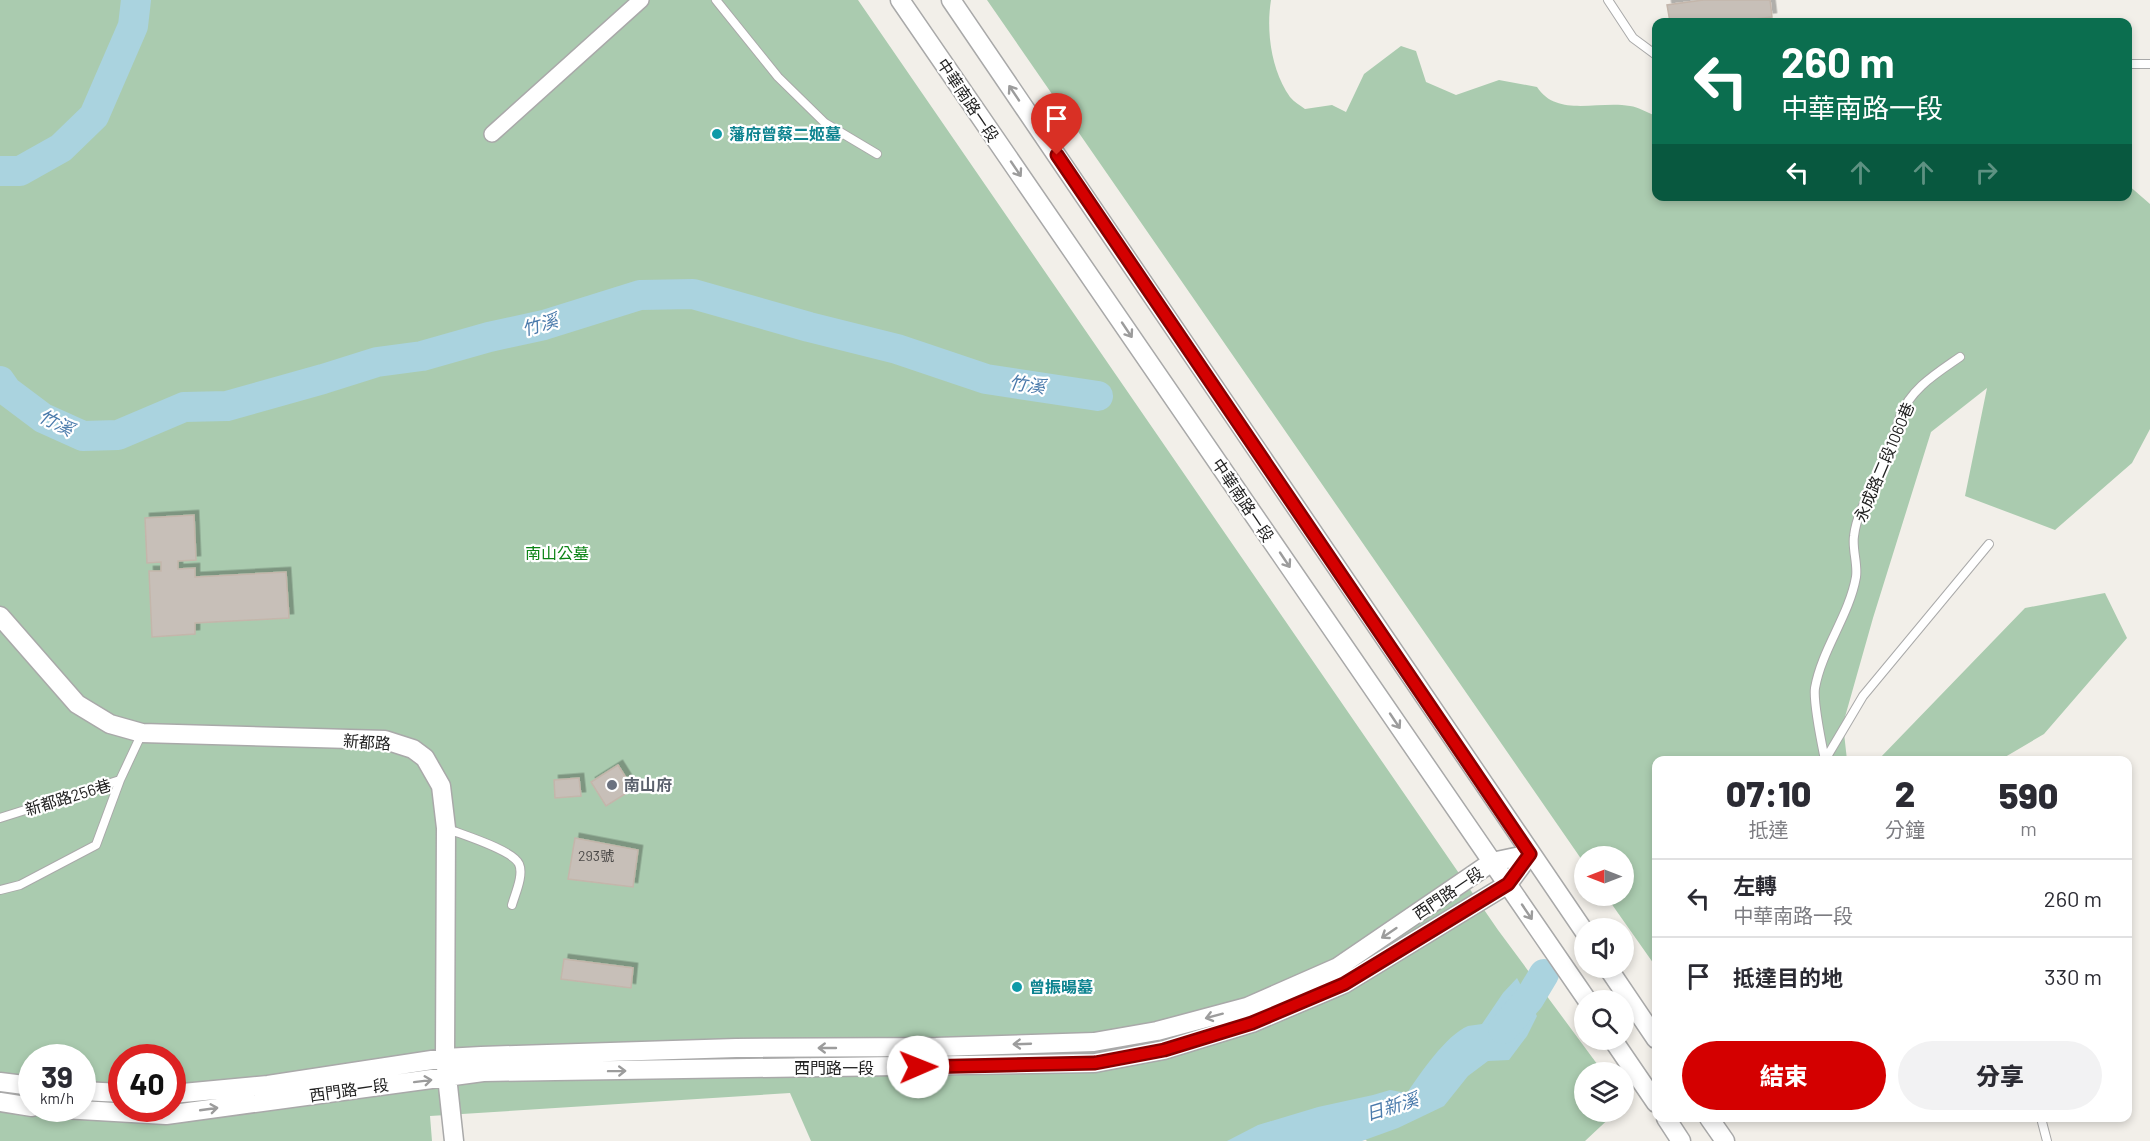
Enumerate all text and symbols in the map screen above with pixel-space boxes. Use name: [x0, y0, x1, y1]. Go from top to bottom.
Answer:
text: 260 m: [1781, 36, 1894, 86]
icon: left: [1682, 42, 1760, 120]
street label: 中華南路一段: [934, 55, 1003, 145]
one-way arrow: [1008, 85, 1020, 101]
text: 中華南路一段: [1781, 91, 1943, 123]
pin: [1031, 93, 1082, 155]
icon: arrive: [1040, 102, 1073, 135]
place label: 藩府曾蔡二姬墓: [729, 124, 841, 143]
marker: 藩府曾蔡二姬墓: [710, 127, 724, 141]
icon: left: [1781, 156, 1814, 189]
icon: ahead: [1844, 156, 1877, 189]
icon: ahead: [1907, 156, 1940, 189]
icon: right: [1970, 156, 2003, 189]
one-way arrow: [1010, 161, 1022, 177]
water label: 竹溪: [519, 308, 563, 340]
one-way arrow: [1121, 322, 1133, 338]
water label: 竹溪: [1008, 371, 1049, 398]
street label: 永成路二段1060巷: [1850, 399, 1917, 524]
water label: 竹溪: [35, 404, 80, 441]
street label: 中華南路一段: [1209, 455, 1278, 545]
park label: 南山公墓: [525, 543, 589, 562]
one-way arrow: [1279, 552, 1291, 568]
one-way arrow: [1389, 712, 1401, 729]
street label: 新都路: [342, 730, 392, 753]
text: 07:10: [1726, 771, 1811, 814]
text: 2: [1895, 771, 1915, 814]
text: 590: [1999, 773, 2058, 816]
street label: 新都路256巷: [22, 774, 113, 819]
place label: 南山府: [624, 775, 672, 794]
marker: 南山府: [605, 778, 619, 792]
text: m: [2020, 816, 2037, 840]
text: 抵達: [1748, 817, 1788, 841]
text: 分鐘: [1885, 817, 1925, 841]
north arrow: [1574, 846, 1634, 906]
map controls: [1574, 846, 1634, 1122]
house number: 293號: [578, 847, 614, 864]
street label: 西門路一段: [1409, 862, 1486, 923]
text: 左轉: [1733, 872, 1777, 898]
icon: left: [1682, 882, 1715, 915]
text: 260 m: [2044, 885, 2102, 911]
one-way arrow: [1521, 903, 1533, 919]
text: 中華南路一段: [1733, 903, 1853, 927]
button: sound: [1574, 918, 1634, 978]
one-way arrow: [1381, 926, 1398, 939]
icon: arrive: [1682, 960, 1715, 993]
text: 330 m: [2044, 963, 2102, 989]
text: 抵達目的地: [1733, 964, 1843, 990]
place label: 曾振暘墓: [1029, 977, 1093, 996]
marker: 曾振暘墓: [1010, 980, 1024, 994]
button: search: [1574, 990, 1634, 1050]
one-way arrow: [1205, 1010, 1224, 1022]
position arrow: [886, 1035, 950, 1099]
one-way arrow: [1013, 1038, 1033, 1050]
button: 結束: [1682, 1041, 1886, 1110]
button: 分享: [1898, 1041, 2102, 1110]
one-way arrow: [818, 1042, 838, 1053]
speed limit sign: 40: [108, 1044, 186, 1122]
text: 39: [41, 1058, 73, 1094]
street label: 西門路一段: [794, 1058, 874, 1077]
button: layers: [1574, 1062, 1634, 1122]
one-way arrow: [607, 1065, 627, 1077]
street label: 西門路一段: [308, 1075, 390, 1104]
one-way arrow: [412, 1075, 432, 1086]
water label: 日新溪: [1363, 1087, 1424, 1124]
text: km/h: [40, 1089, 74, 1107]
one-way arrow: [198, 1103, 218, 1114]

